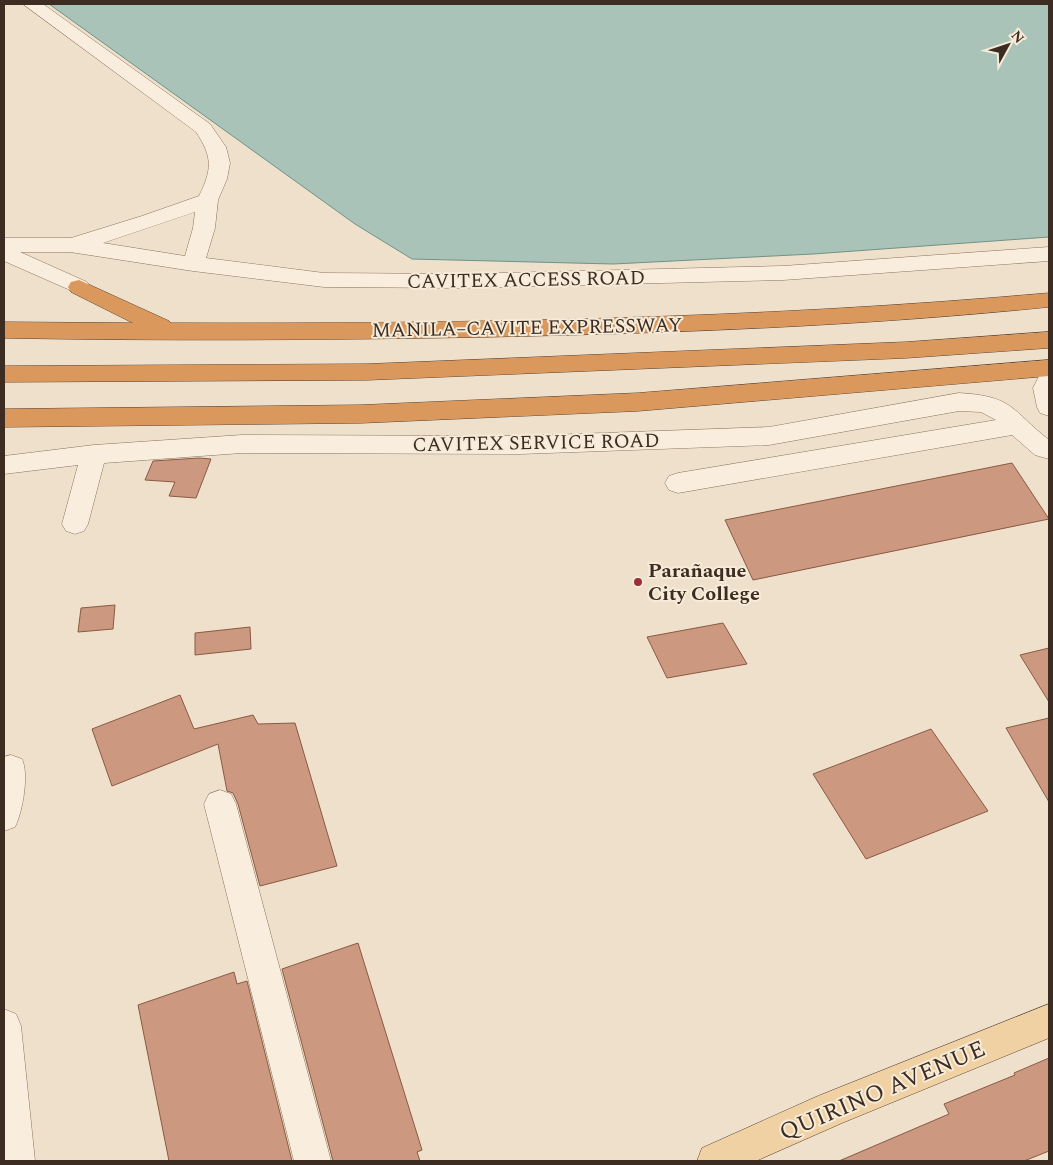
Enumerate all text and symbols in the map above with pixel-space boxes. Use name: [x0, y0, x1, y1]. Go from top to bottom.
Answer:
north arrow: [983, 20, 1033, 70]
text: N: [1006, 26, 1029, 48]
street label: CAVITEX ACCESS ROAD: [407, 263, 645, 297]
street label: MANILA–CAVITE EXPRESSWAY: [371, 310, 683, 346]
street label: CAVITEX SERVICE ROAD: [412, 426, 660, 460]
place label: Parañaque City College: [648, 556, 760, 609]
marker: Parañaque City College: [632, 576, 644, 588]
street label: QUIRINO AVENUE: [774, 1031, 991, 1151]

